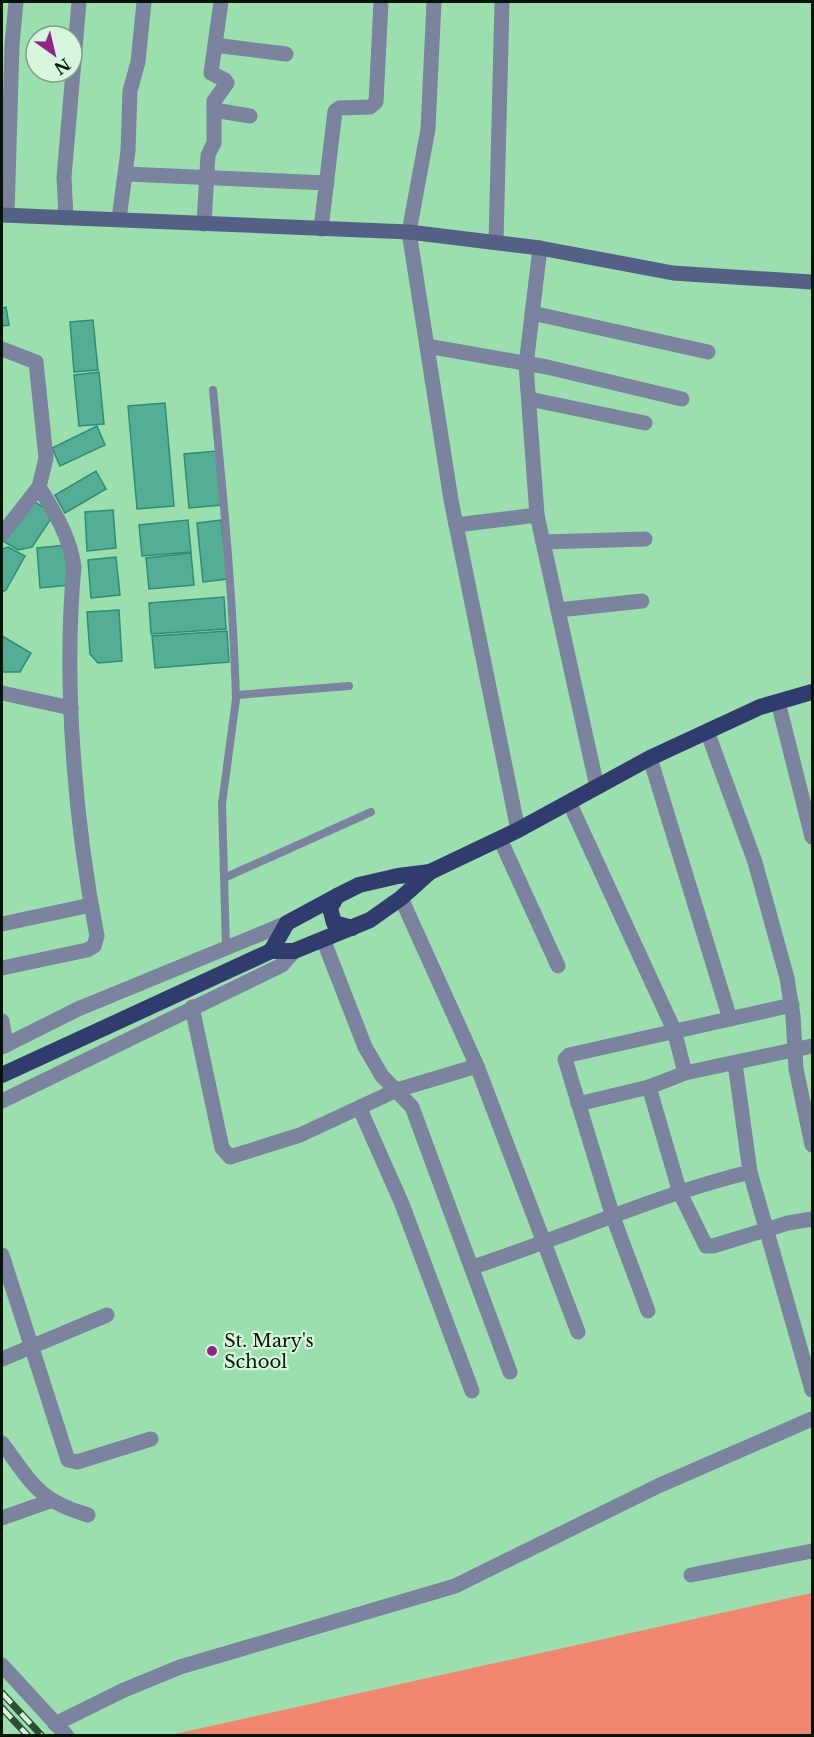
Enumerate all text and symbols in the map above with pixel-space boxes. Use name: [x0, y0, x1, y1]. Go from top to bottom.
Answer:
north arrow: [24, 24, 84, 84]
text: N: [51, 54, 74, 79]
place label: St. Mary's School: [224, 1330, 314, 1373]
marker: St. Mary's School: [205, 1344, 219, 1358]

